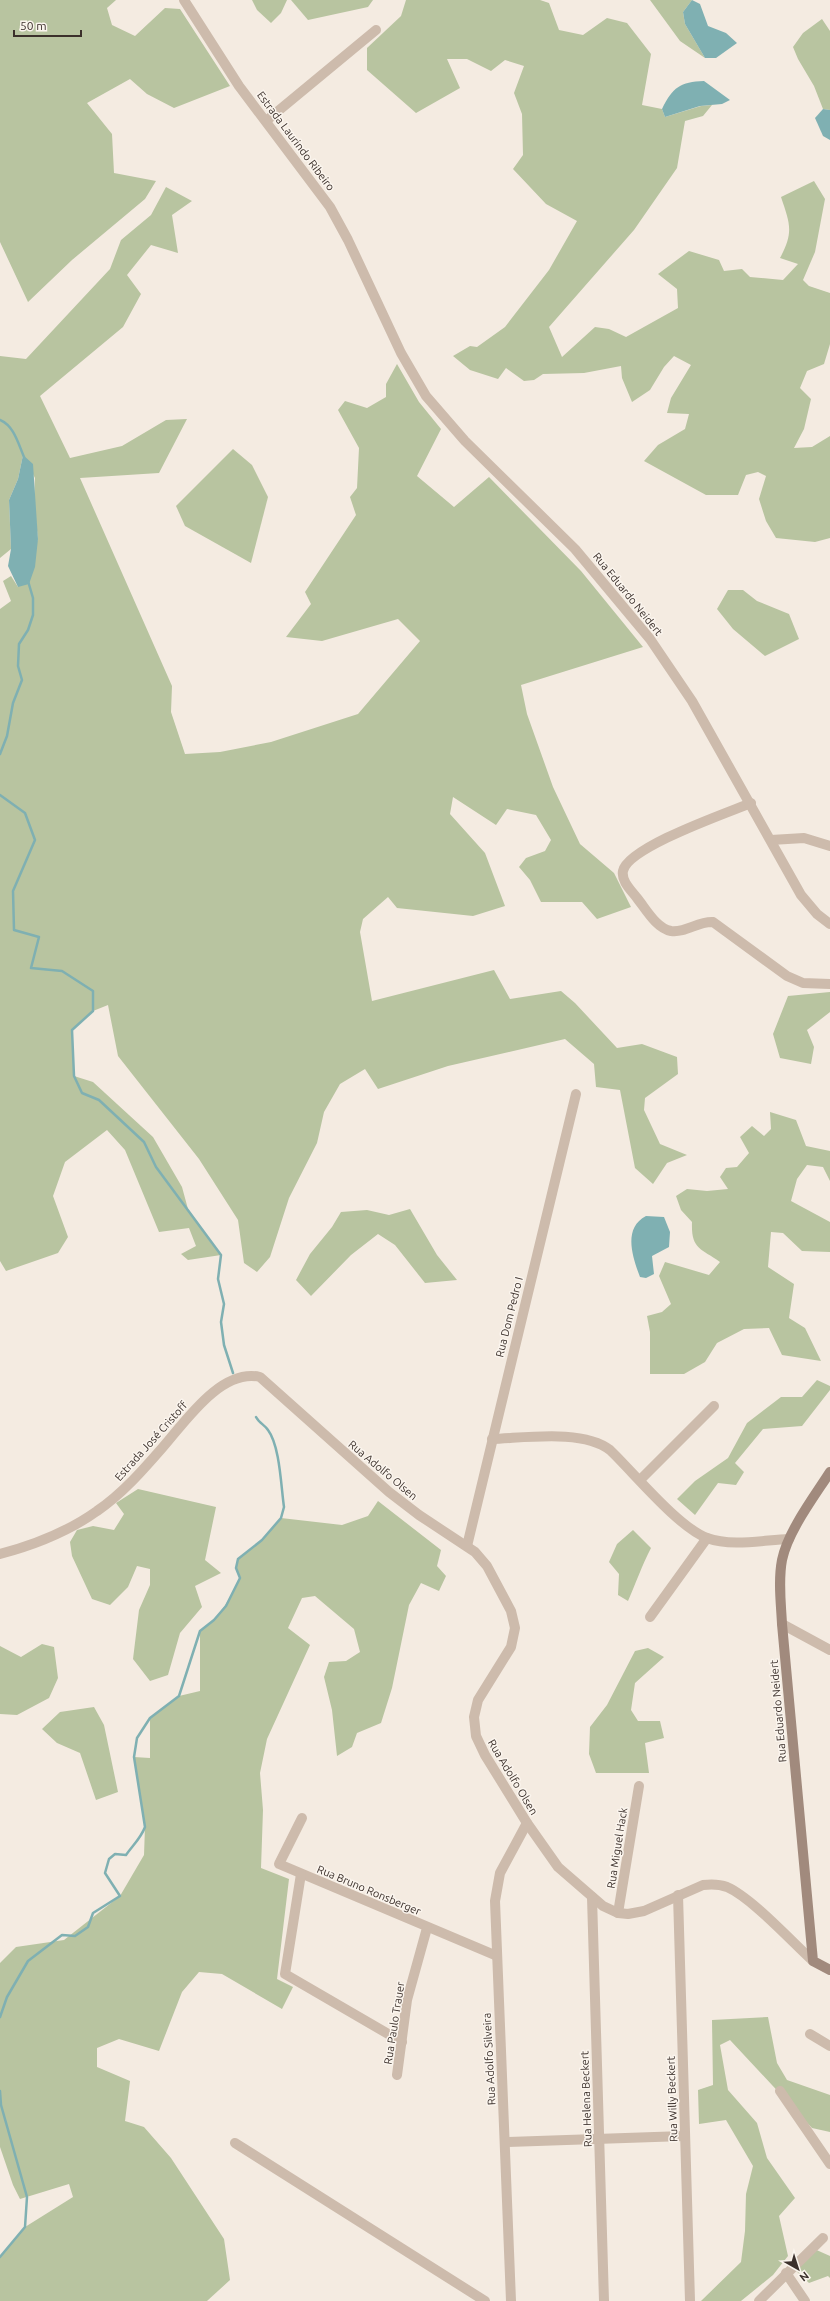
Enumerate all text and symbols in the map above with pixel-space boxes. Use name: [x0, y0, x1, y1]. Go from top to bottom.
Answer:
scale bar: [14, 12, 81, 38]
text: 50 m: [20, 19, 47, 32]
street label: Estrada Laurindo Ribeiro: [255, 89, 337, 193]
street label: Rua Eduardo Neidert: [591, 550, 665, 638]
street label: Rua Dom Pedro I: [493, 1276, 525, 1358]
street label: Estrada José Cristoff: [112, 1398, 190, 1483]
street label: Rua Adolfo Olsen: [346, 1438, 420, 1502]
street label: Rua Eduardo Neidert: [767, 1659, 788, 1763]
street label: Rua Adolfo Olsen: [486, 1737, 540, 1817]
street label: Rua Miguel Hack: [605, 1806, 629, 1889]
street label: Rua Bruno Ronsberger: [315, 1863, 423, 1918]
street label: Rua Paulo Trauer: [382, 1980, 407, 2065]
street label: Rua Adolfo Silveira: [481, 2012, 497, 2106]
street label: Rua Helena Beckert: [578, 2050, 594, 2147]
street label: Rua Willy Beckert: [664, 2055, 679, 2142]
north arrow: [778, 2249, 818, 2289]
text: N: [797, 2270, 811, 2284]

